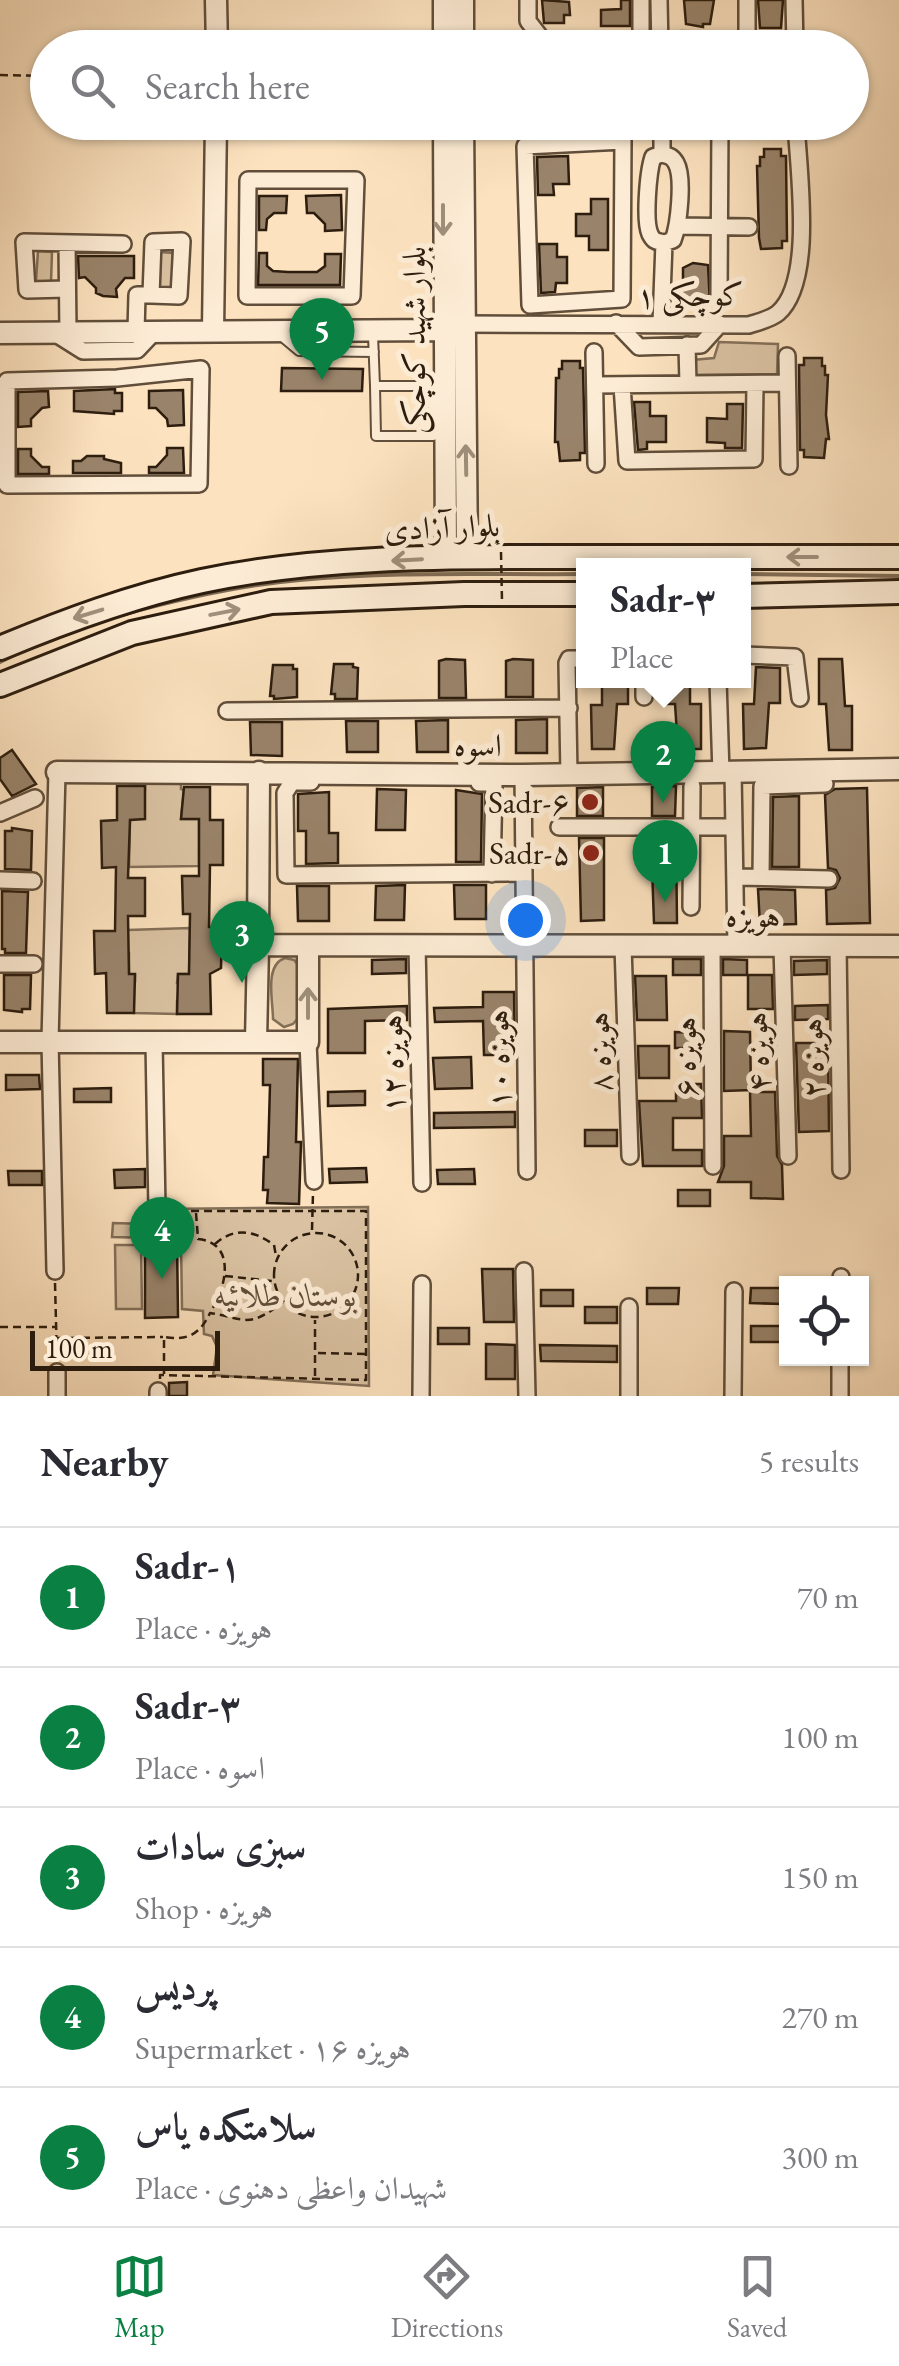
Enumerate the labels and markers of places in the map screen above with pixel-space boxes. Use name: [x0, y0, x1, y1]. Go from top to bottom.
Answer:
pin: 5: [290, 298, 354, 380]
pin: 2: [630, 720, 696, 803]
place label: Sadr-۶: [488, 781, 570, 823]
marker: Sadr-۶: [579, 791, 601, 813]
pin: 1: [632, 820, 698, 902]
place label: Sadr-۵: [489, 832, 571, 874]
marker: Sadr-۵: [580, 842, 602, 864]
pin: 3: [210, 900, 274, 983]
pin: 4: [130, 1196, 194, 1279]

